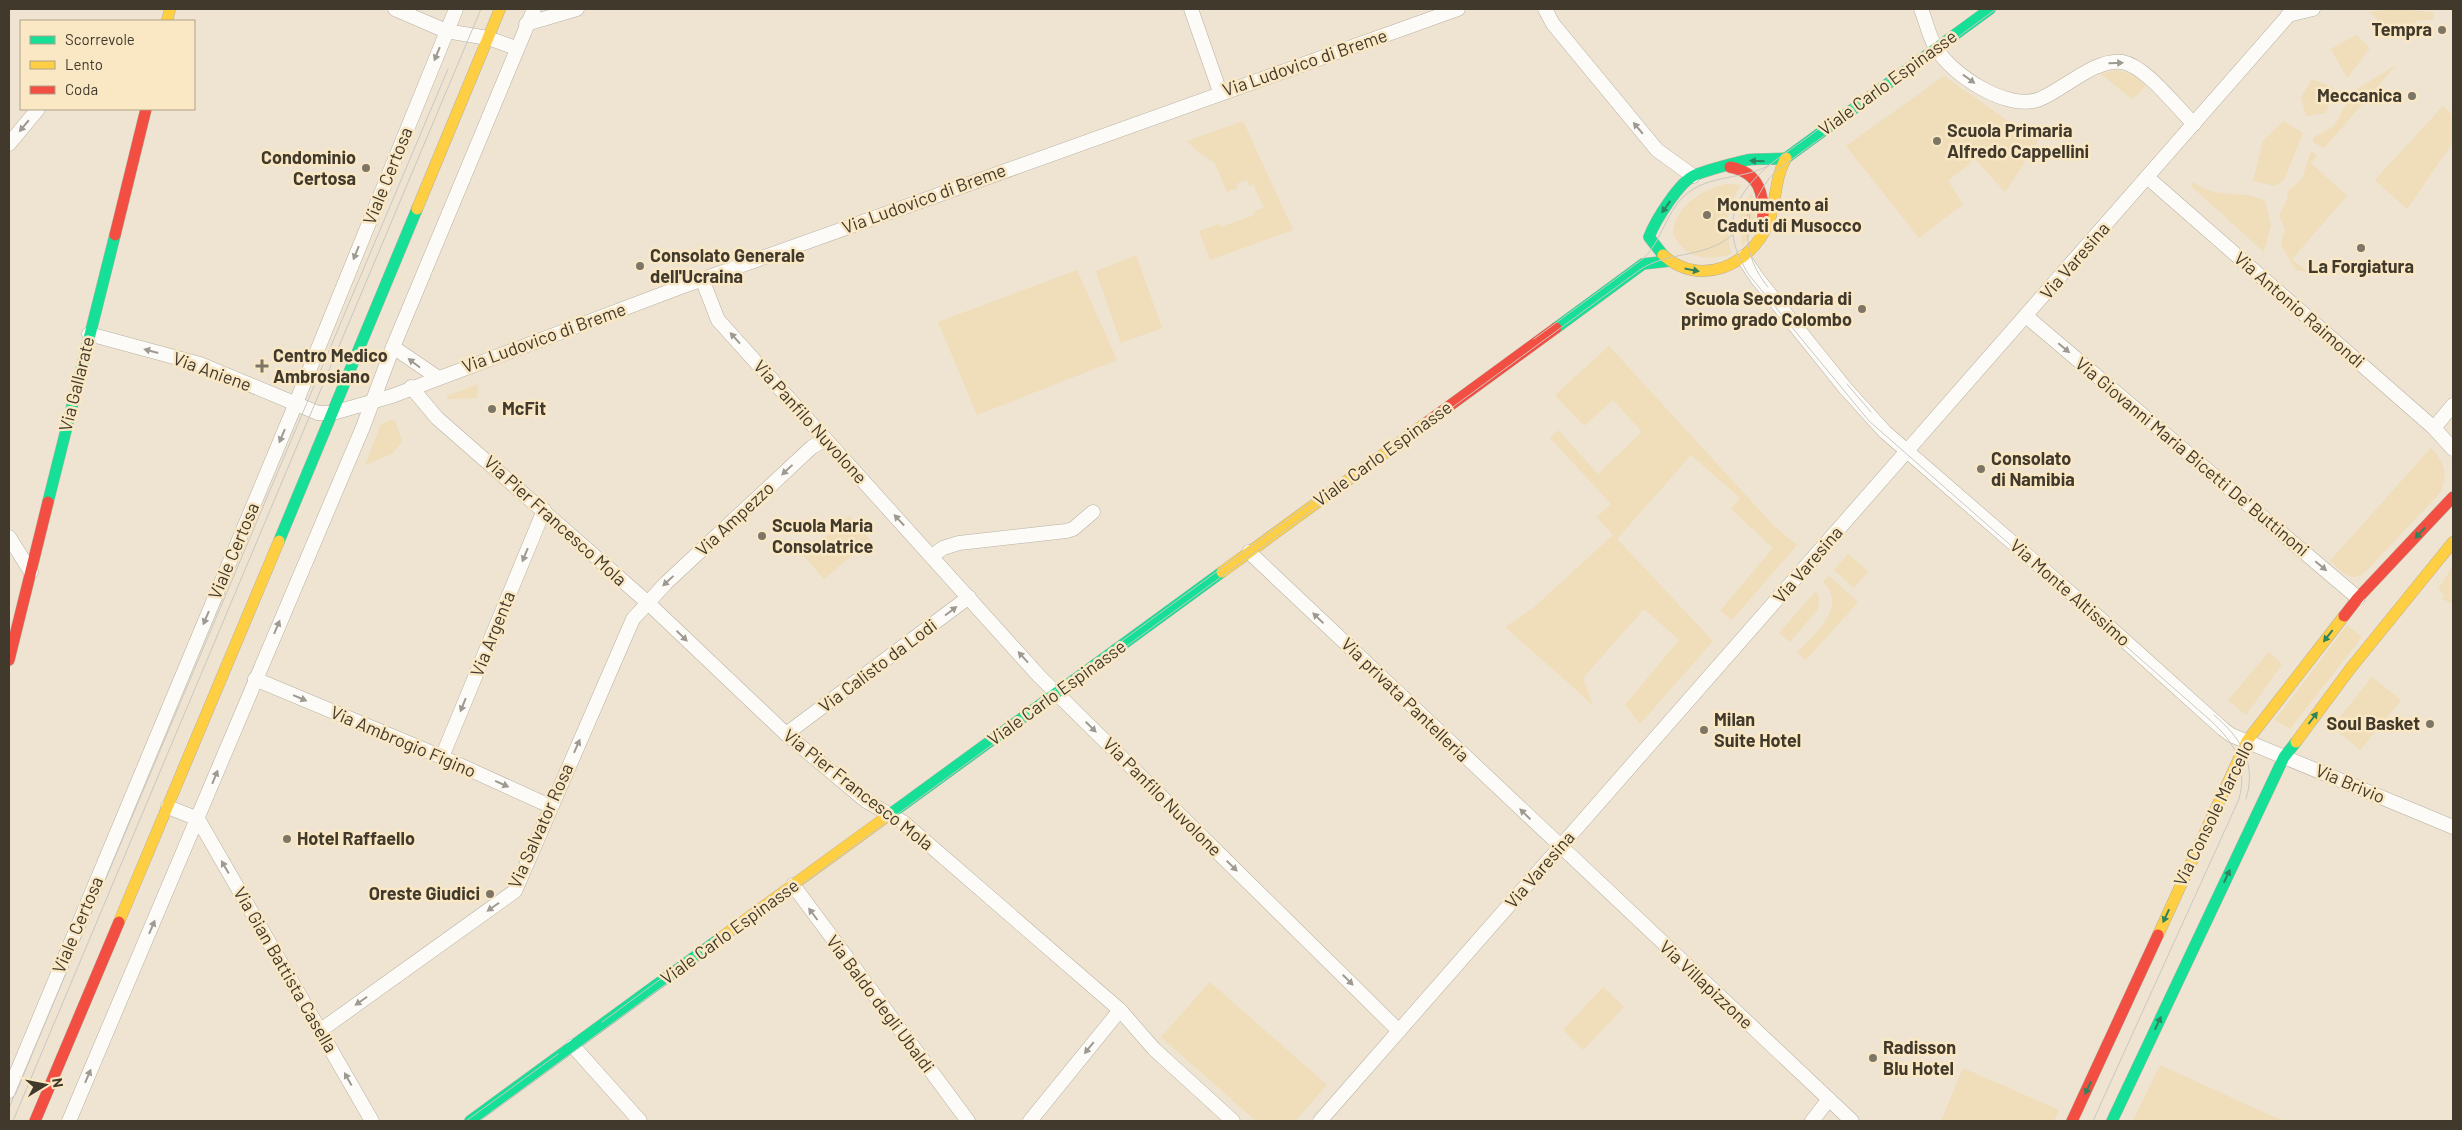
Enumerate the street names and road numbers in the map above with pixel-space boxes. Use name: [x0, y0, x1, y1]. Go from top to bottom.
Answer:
street label: Via Ludovico di Breme: [1219, 24, 1390, 101]
street label: Viale Carlo Espinasse: [1814, 25, 1961, 140]
street label: Viale Certosa: [358, 124, 417, 227]
street label: Via Ludovico di Breme: [839, 158, 1009, 238]
street label: Via Varesina: [2035, 217, 2114, 303]
street label: Via Antonio Raimondi: [2230, 247, 2369, 372]
street label: Via Ludovico di Breme: [459, 297, 629, 377]
street label: Via Gallarate: [54, 334, 98, 434]
street label: Via Aniene: [170, 347, 255, 395]
street label: Via Giovanni Maria Bicetti De' Buttinoni: [2071, 352, 2314, 561]
street label: Via Panfilo Nuvolone: [749, 355, 872, 488]
street label: Viale Carlo Espinasse: [1309, 396, 1456, 511]
street label: Via Pier Francesco Mola: [480, 450, 632, 590]
street label: Via Ampezzo: [691, 476, 778, 560]
street label: Viale Certosa: [203, 499, 263, 602]
street label: Via Varesina: [1768, 521, 1847, 607]
street label: Via Monte Altissimo: [2006, 534, 2135, 650]
street label: Via Argenta: [465, 588, 519, 679]
street label: Via Calisto da Lodi: [814, 614, 941, 717]
street label: Via privata Pantelleria: [1337, 632, 1474, 766]
street label: Viale Carlo Espinasse: [983, 635, 1130, 750]
street label: Via Ambrogio Figino: [327, 700, 479, 782]
street label: Via Pier Francesco Mola: [779, 724, 938, 855]
street label: Via Panfilo Nuvolone: [1099, 732, 1227, 860]
street label: Via Console Marcello: [2168, 736, 2258, 889]
street label: Via Brivio: [2312, 759, 2388, 808]
street label: Via Salvator Rosa: [503, 760, 577, 891]
street label: Via Varesina: [1500, 826, 1579, 912]
street label: Viale Certosa: [47, 873, 107, 976]
street label: Viale Carlo Espinasse: [656, 874, 803, 989]
street label: Via Gian Battista Casella: [229, 883, 342, 1056]
street label: Via Baldo degli Ubaldi: [822, 930, 940, 1076]
street label: Via Villapizzone: [1655, 935, 1758, 1033]

